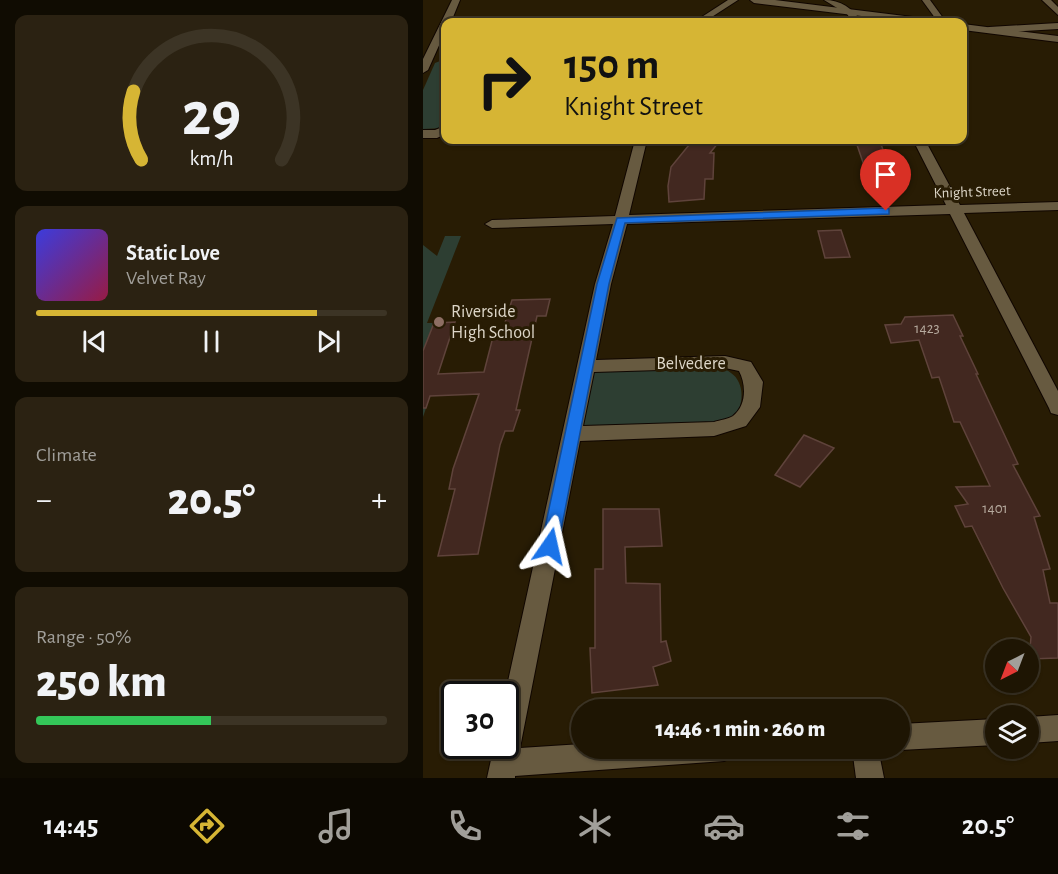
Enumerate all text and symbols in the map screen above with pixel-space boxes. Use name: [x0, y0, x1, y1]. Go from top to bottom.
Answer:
icon: right: [465, 42, 543, 120]
text: 150 m: [564, 44, 659, 86]
text: 29: [182, 84, 241, 146]
text: Knight Street: [564, 93, 703, 120]
text: km/h: [189, 148, 234, 169]
pin: [860, 149, 911, 211]
icon: arrive: [869, 158, 902, 191]
street label: Knight Street: [933, 183, 1011, 201]
text: Static Love: [126, 242, 220, 264]
text: Velvet Ray: [126, 268, 206, 288]
place label: Riverside High School: [451, 303, 535, 342]
marker: Riverside High School: [432, 315, 446, 329]
house number: 1423: [914, 321, 940, 336]
icon: previous: [78, 325, 111, 358]
icon: pause: [195, 325, 228, 358]
icon: next: [312, 325, 345, 358]
street label: Belvedere: [656, 355, 726, 373]
text: Climate: [36, 445, 97, 465]
text: 20.5°: [168, 478, 255, 523]
text: −: [36, 484, 52, 517]
text: +: [371, 484, 387, 517]
house number: 1401: [982, 501, 1008, 516]
position arrow: [518, 514, 582, 578]
text: Range · 50%: [36, 627, 132, 647]
north arrow: [985, 639, 1039, 693]
map controls: [985, 639, 1039, 759]
text: 250 km: [36, 660, 167, 705]
speed limit sign: 30: [441, 681, 519, 759]
button: layers: [985, 705, 1039, 759]
text: 14:46 · 1 min · 260 m: [656, 718, 825, 740]
icon: directions: [186, 805, 228, 847]
icon: music: [315, 805, 357, 847]
icon: phone: [444, 805, 486, 847]
icon: climate: [574, 805, 616, 847]
icon: car: [703, 805, 745, 847]
icon: filters: [832, 805, 874, 847]
text: 14:45: [44, 812, 98, 839]
text: 20.5°: [962, 812, 1014, 839]

